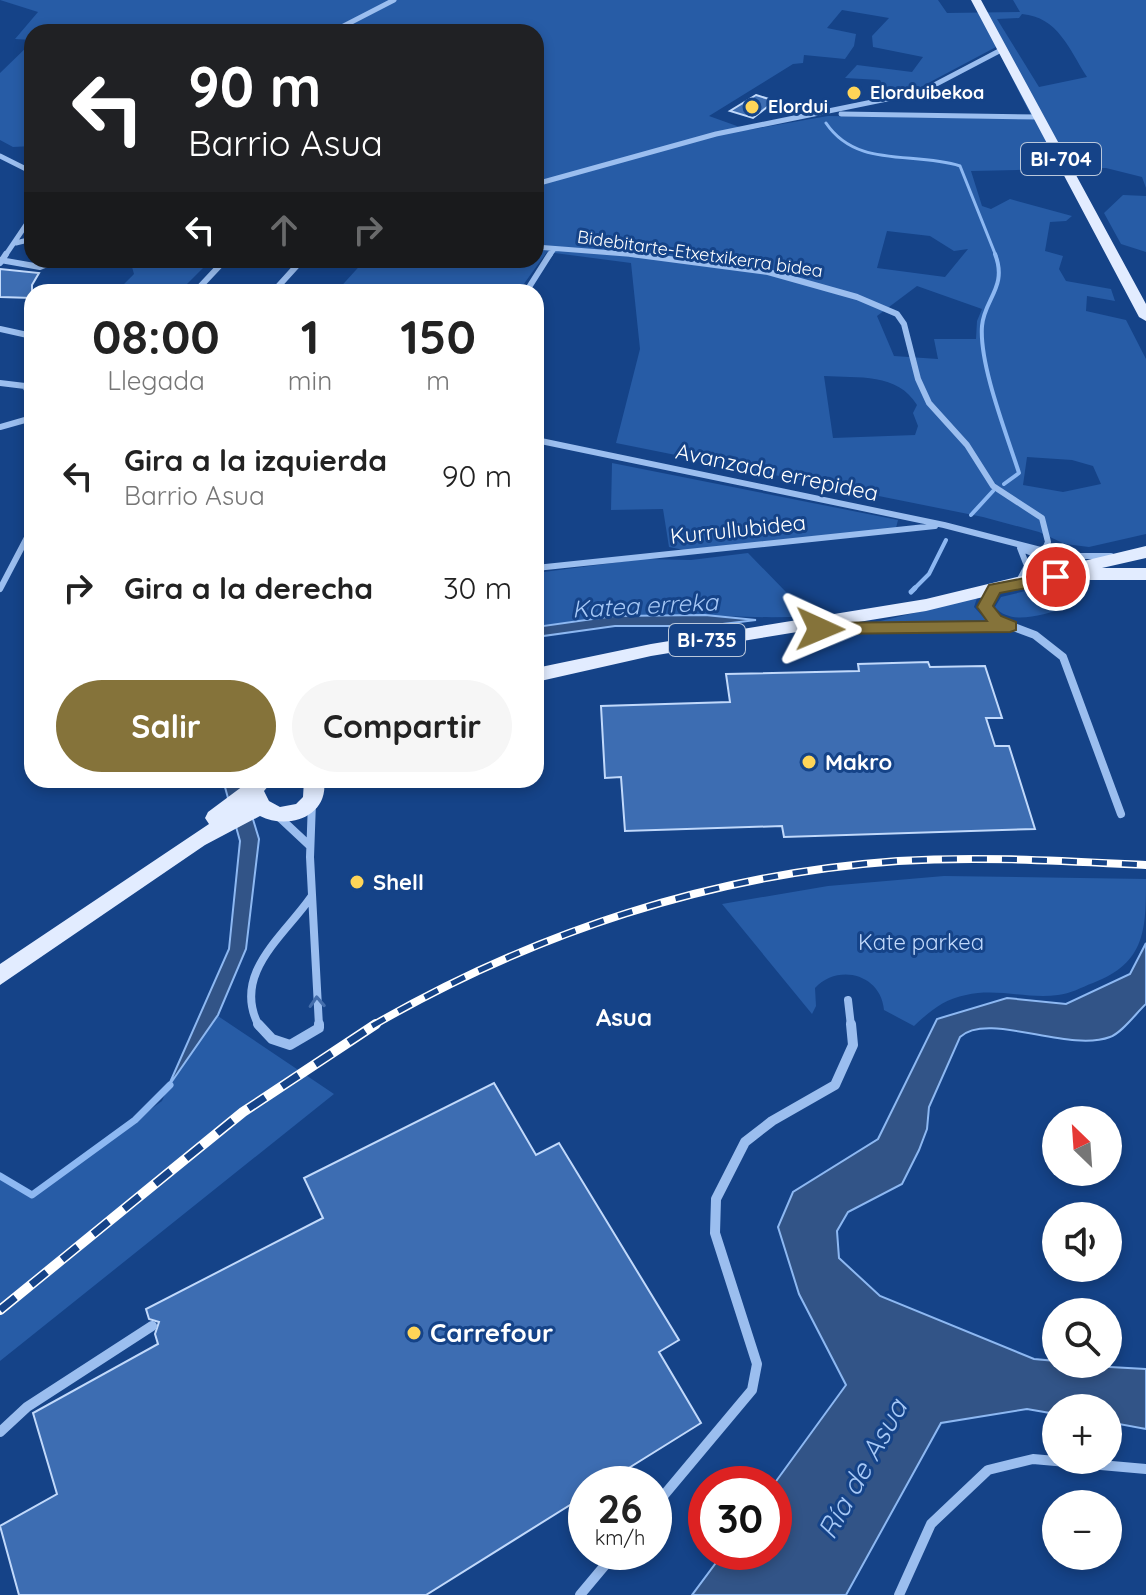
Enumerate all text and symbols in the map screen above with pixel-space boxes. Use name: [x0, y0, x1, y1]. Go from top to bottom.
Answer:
text: 90 m: [188, 51, 322, 121]
icon: left: [56, 56, 160, 160]
place label: Elorduibekoa: [870, 81, 984, 104]
marker: Elorduibekoa: [845, 84, 863, 102]
place label: Elordui: [768, 95, 828, 118]
marker: Elordui: [743, 98, 761, 116]
text: Barrio Asua: [188, 120, 383, 165]
road number: BI-704: [1021, 143, 1101, 175]
icon: left: [178, 208, 222, 252]
icon: ahead: [262, 208, 306, 252]
icon: right: [346, 208, 390, 252]
street label: Bidebitarte-Etxetxikerra bidea: [576, 225, 824, 282]
text: 08:00: [92, 306, 220, 366]
text: 1: [301, 306, 319, 366]
text: 150: [400, 306, 476, 366]
text: Llegada: [107, 364, 205, 397]
text: min: [288, 364, 332, 397]
text: m: [426, 364, 450, 397]
street label: Avanzada errepidea: [673, 437, 881, 507]
text: Gira a la izquierda: [124, 441, 387, 479]
icon: left: [56, 454, 100, 498]
text: 90 m: [442, 457, 512, 495]
text: Barrio Asua: [124, 479, 265, 512]
street label: Kurrullubidea: [669, 508, 807, 550]
pin: [1022, 543, 1090, 611]
icon: arrive: [1034, 555, 1078, 599]
icon: right: [56, 566, 100, 610]
text: Gira a la derecha: [124, 569, 373, 607]
text: 30 m: [443, 569, 512, 607]
water label: Katea erreka: [571, 586, 720, 624]
position arrow: [778, 587, 862, 671]
road number: BI-735: [669, 624, 745, 656]
button: Salir: [56, 680, 276, 772]
button: Compartir: [292, 680, 512, 772]
place label: Makro: [825, 748, 892, 776]
marker: Makro: [800, 753, 818, 771]
place label: Shell: [373, 868, 424, 896]
marker: Shell: [348, 873, 366, 891]
park label: Kate parkea: [858, 928, 984, 956]
one-way arrow: [309, 995, 326, 1008]
district label: Asua: [596, 1002, 652, 1032]
north arrow: [1042, 1106, 1122, 1186]
map controls: [1042, 1106, 1122, 1570]
button: sound: [1042, 1202, 1122, 1282]
button: search: [1042, 1298, 1122, 1378]
place label: Carrefour: [430, 1316, 553, 1349]
marker: Carrefour: [405, 1324, 423, 1342]
water label: Ría de Asua: [809, 1391, 915, 1545]
button: +: [1042, 1394, 1122, 1474]
speed limit sign: 30: [688, 1466, 792, 1570]
text: 26: [598, 1483, 642, 1533]
button: −: [1042, 1490, 1122, 1570]
text: km/h: [595, 1525, 645, 1550]

